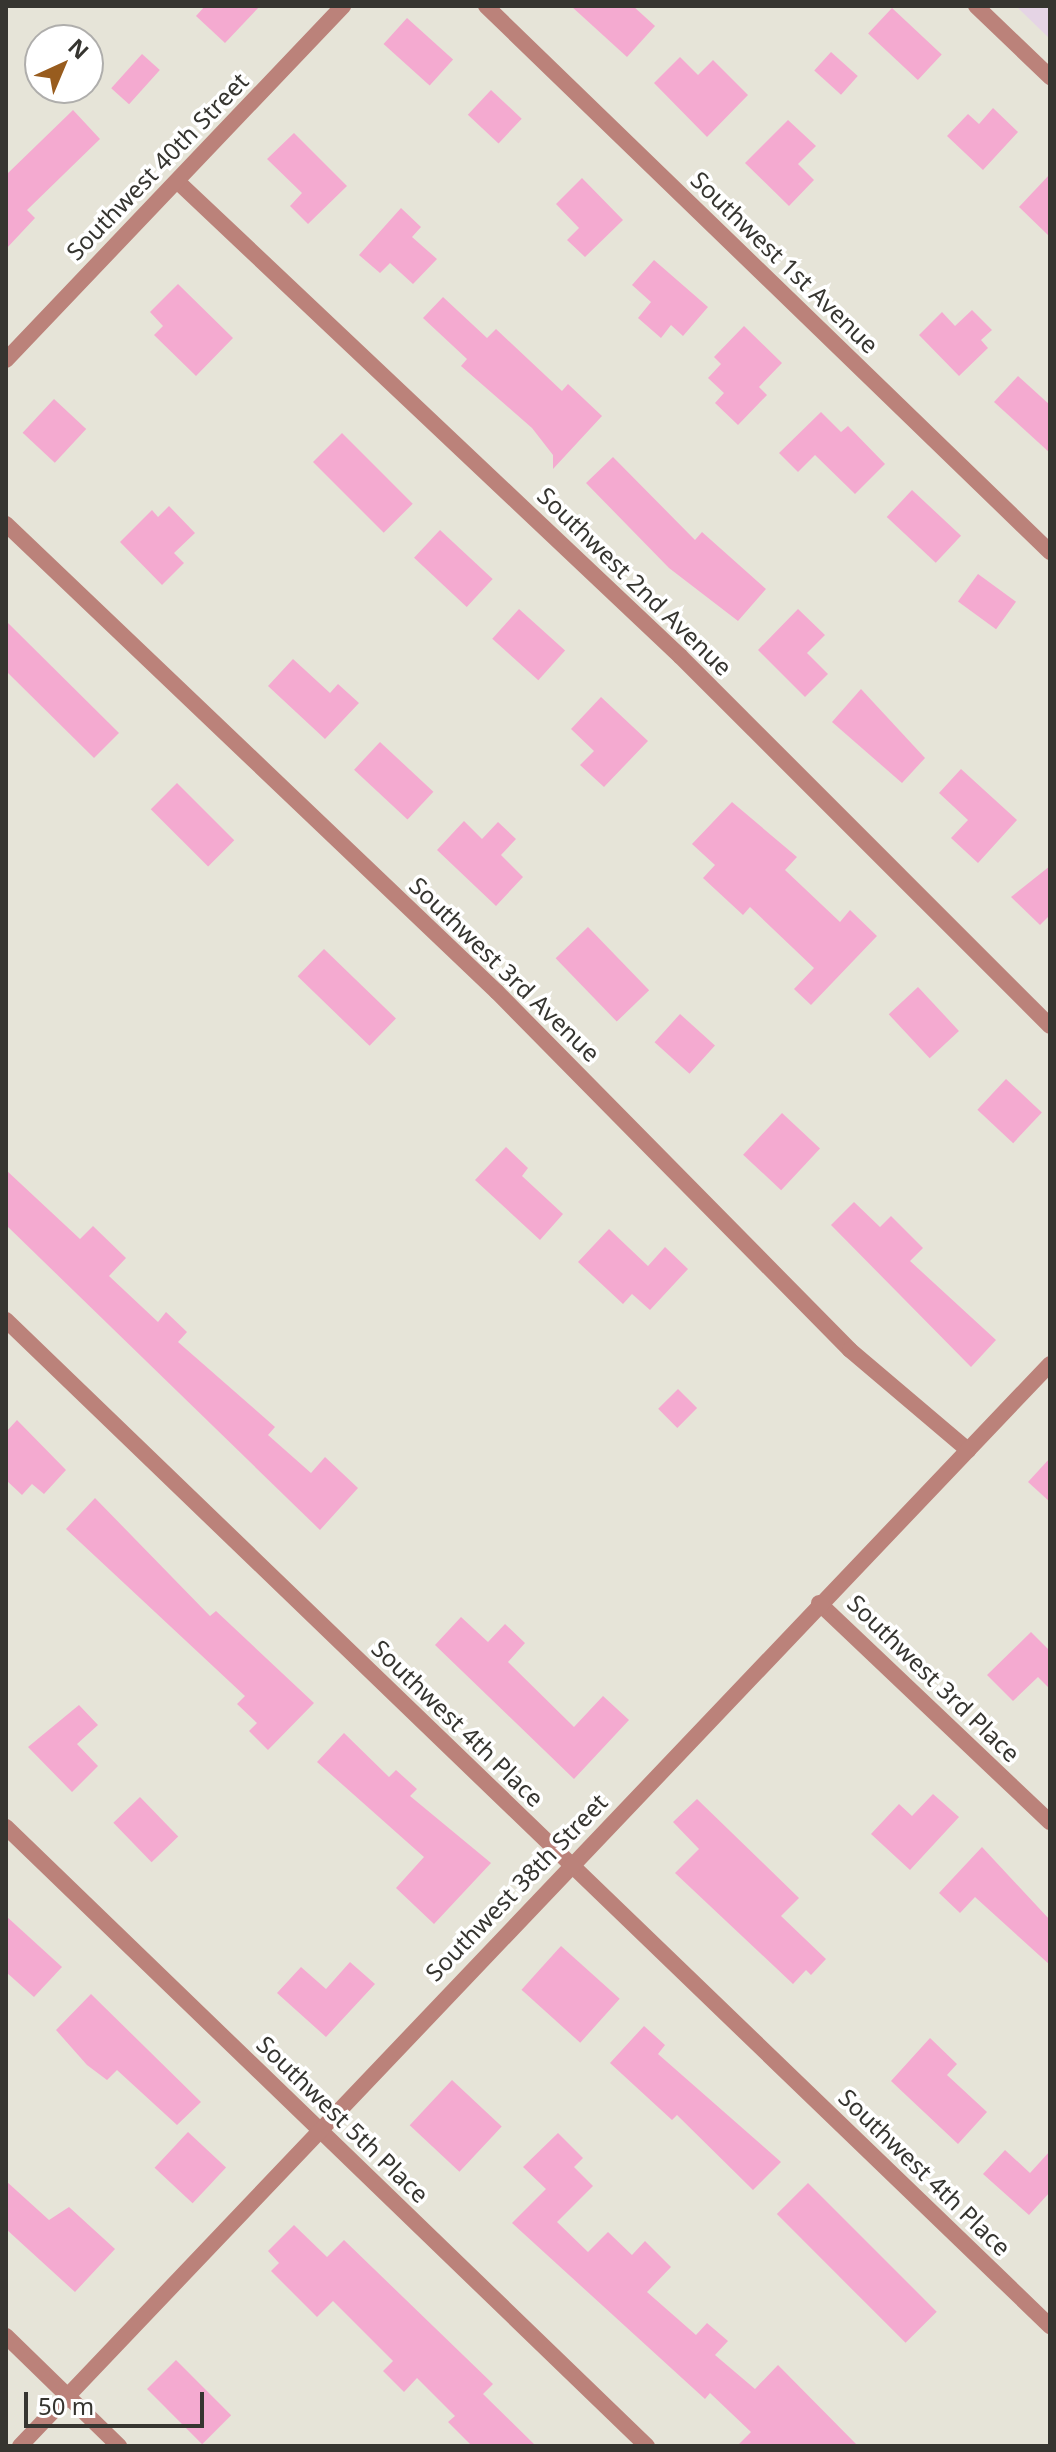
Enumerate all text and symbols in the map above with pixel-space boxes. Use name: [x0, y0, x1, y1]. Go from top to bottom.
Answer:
north arrow: [24, 24, 104, 104]
text: N: [62, 31, 96, 65]
street label: Southwest 40th Street: [60, 66, 254, 266]
street label: Southwest 1st Avenue: [685, 165, 885, 359]
street label: Southwest 2nd Avenue: [532, 481, 738, 681]
street label: Southwest 3rd Avenue: [404, 871, 606, 1067]
street label: Southwest 3rd Place: [842, 1588, 1026, 1768]
street label: Southwest 4th Place: [366, 1634, 550, 1812]
street label: Southwest 38th Street: [419, 1787, 613, 1987]
street label: Southwest 5th Place: [251, 2030, 435, 2208]
street label: Southwest 4th Place: [833, 2083, 1017, 2261]
scale bar: [28, 2376, 208, 2426]
text: 50 m: [38, 2389, 94, 2422]

